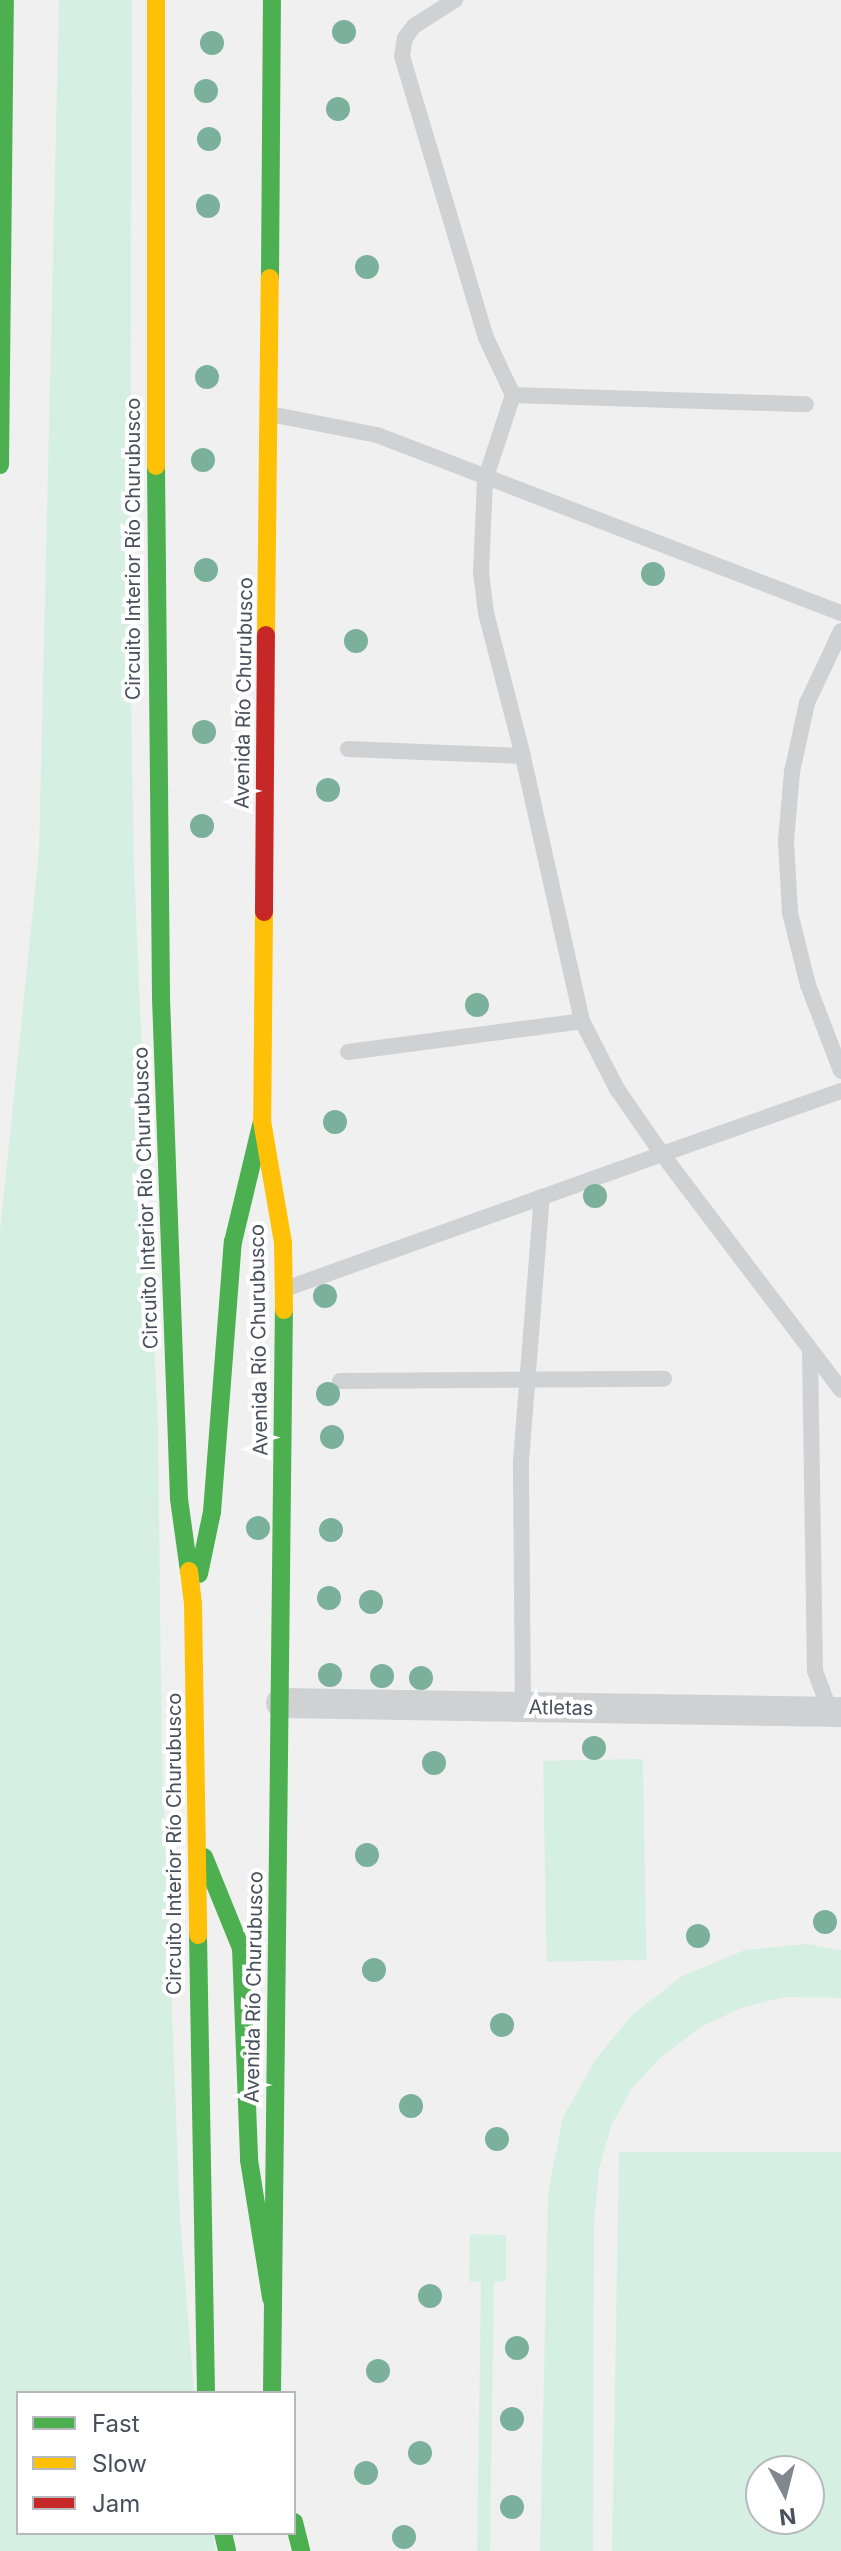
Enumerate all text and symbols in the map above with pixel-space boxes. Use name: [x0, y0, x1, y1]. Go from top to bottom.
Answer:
street label: Circuito Interior Río Churubusco: [121, 398, 145, 700]
street label: Avenida Río Churubusco: [230, 577, 258, 809]
street label: Circuito Interior Río Churubusco: [129, 1046, 163, 1350]
street label: Avenida Río Churubusco: [245, 1224, 273, 1456]
street label: Circuito Interior Río Churubusco: [162, 1693, 186, 1995]
street label: Atletas: [528, 1695, 594, 1721]
street label: Avenida Río Churubusco: [240, 1871, 268, 2103]
legend: [16, 2391, 296, 2535]
text: Fast: [92, 2409, 140, 2438]
text: Slow: [92, 2449, 147, 2478]
north arrow: [745, 2455, 825, 2535]
text: Jam: [92, 2489, 140, 2518]
text: N: [778, 2503, 798, 2531]

